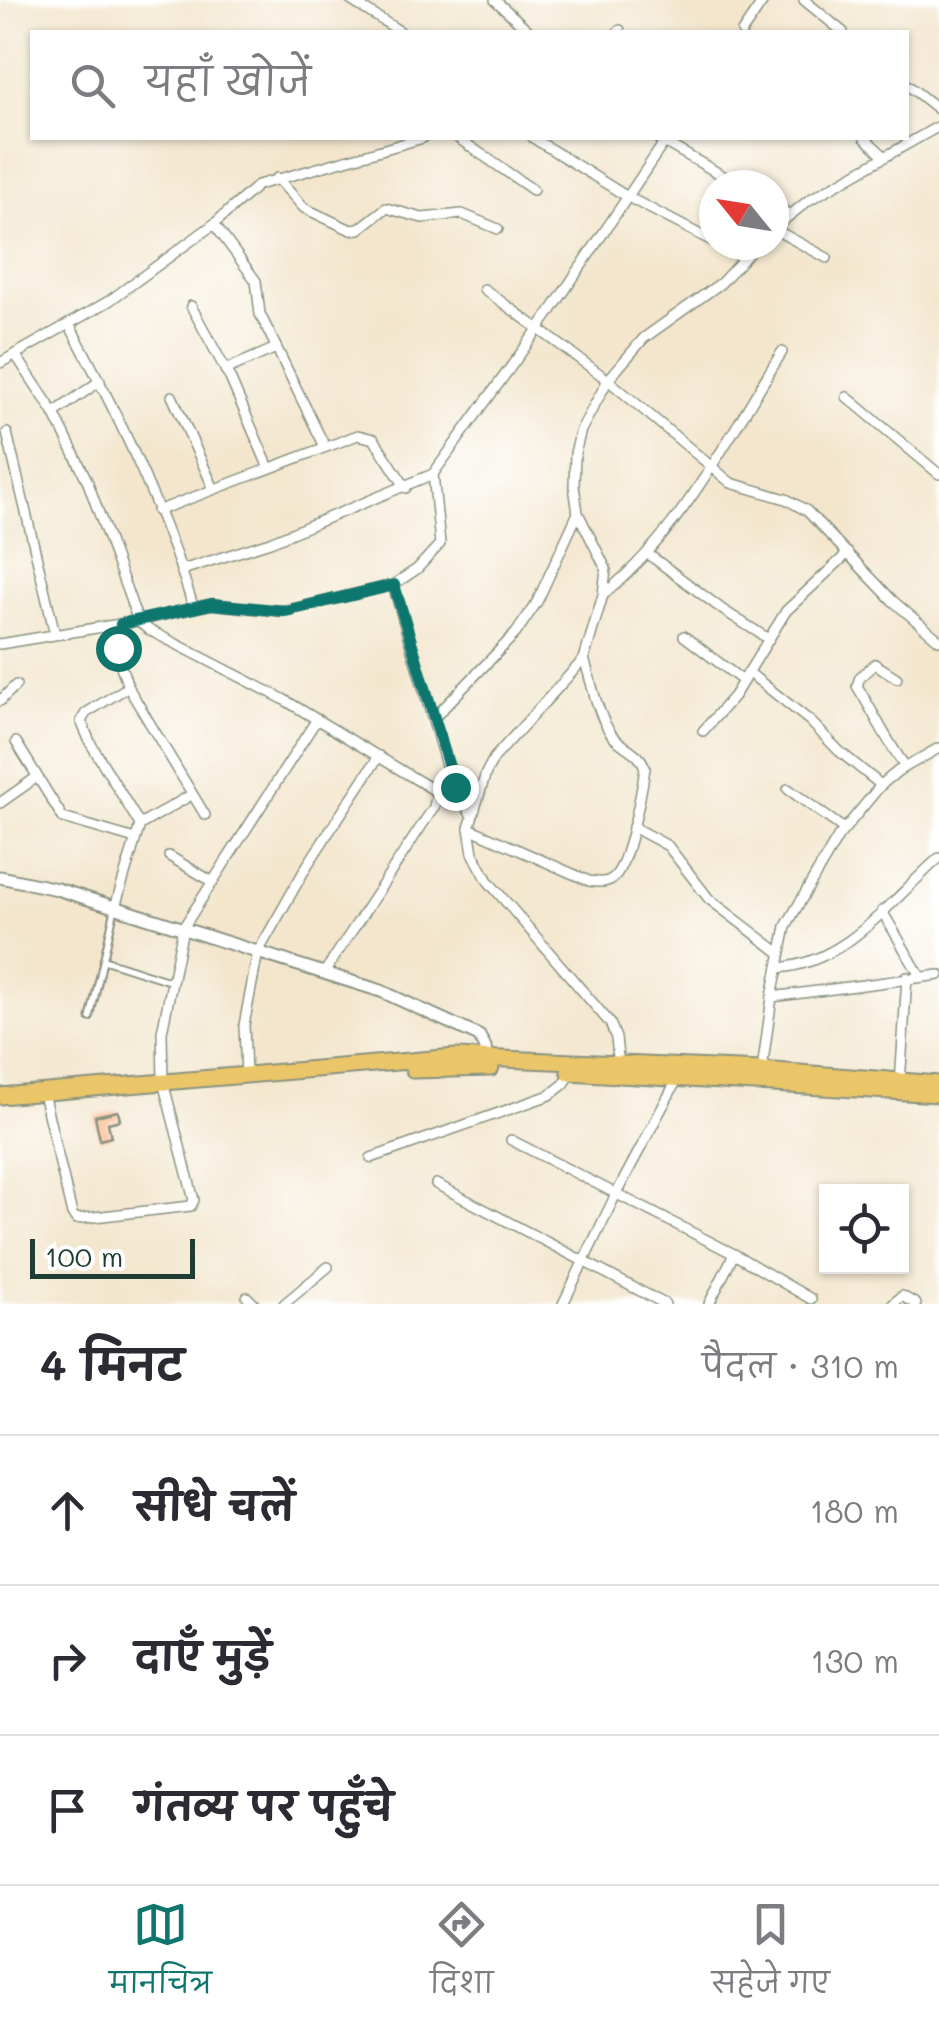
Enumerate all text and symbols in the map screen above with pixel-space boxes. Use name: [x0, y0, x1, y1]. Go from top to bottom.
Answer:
search box: [30, 30, 909, 140]
text: यहाँ खोजें: [145, 55, 311, 105]
icon: search: [65, 58, 120, 113]
north arrow: [699, 170, 789, 260]
route start: [96, 626, 142, 672]
route end: [433, 765, 479, 811]
map controls: [819, 1184, 909, 1274]
button: locate: [819, 1184, 909, 1274]
scale bar: [30, 1234, 195, 1278]
text: 100 m: [45, 1238, 123, 1274]
text: 4 मिनट: [40, 1336, 184, 1391]
text: पैदल · 310 m: [702, 1344, 899, 1386]
text: सीधे चलें: [135, 1480, 295, 1530]
icon: ahead: [40, 1483, 95, 1538]
text: 180 m: [810, 1489, 899, 1531]
text: दाएँ मुड़ें: [135, 1630, 271, 1680]
icon: right: [40, 1633, 95, 1688]
text: 130 m: [810, 1639, 899, 1681]
text: गंतव्य पर पहुँचे: [135, 1780, 393, 1830]
icon: arrive: [40, 1783, 95, 1838]
tab: मानचित्र: [109, 1897, 212, 2014]
tab: दिशा: [430, 1897, 494, 2014]
tab: सहेजे गए: [712, 1897, 830, 2014]

